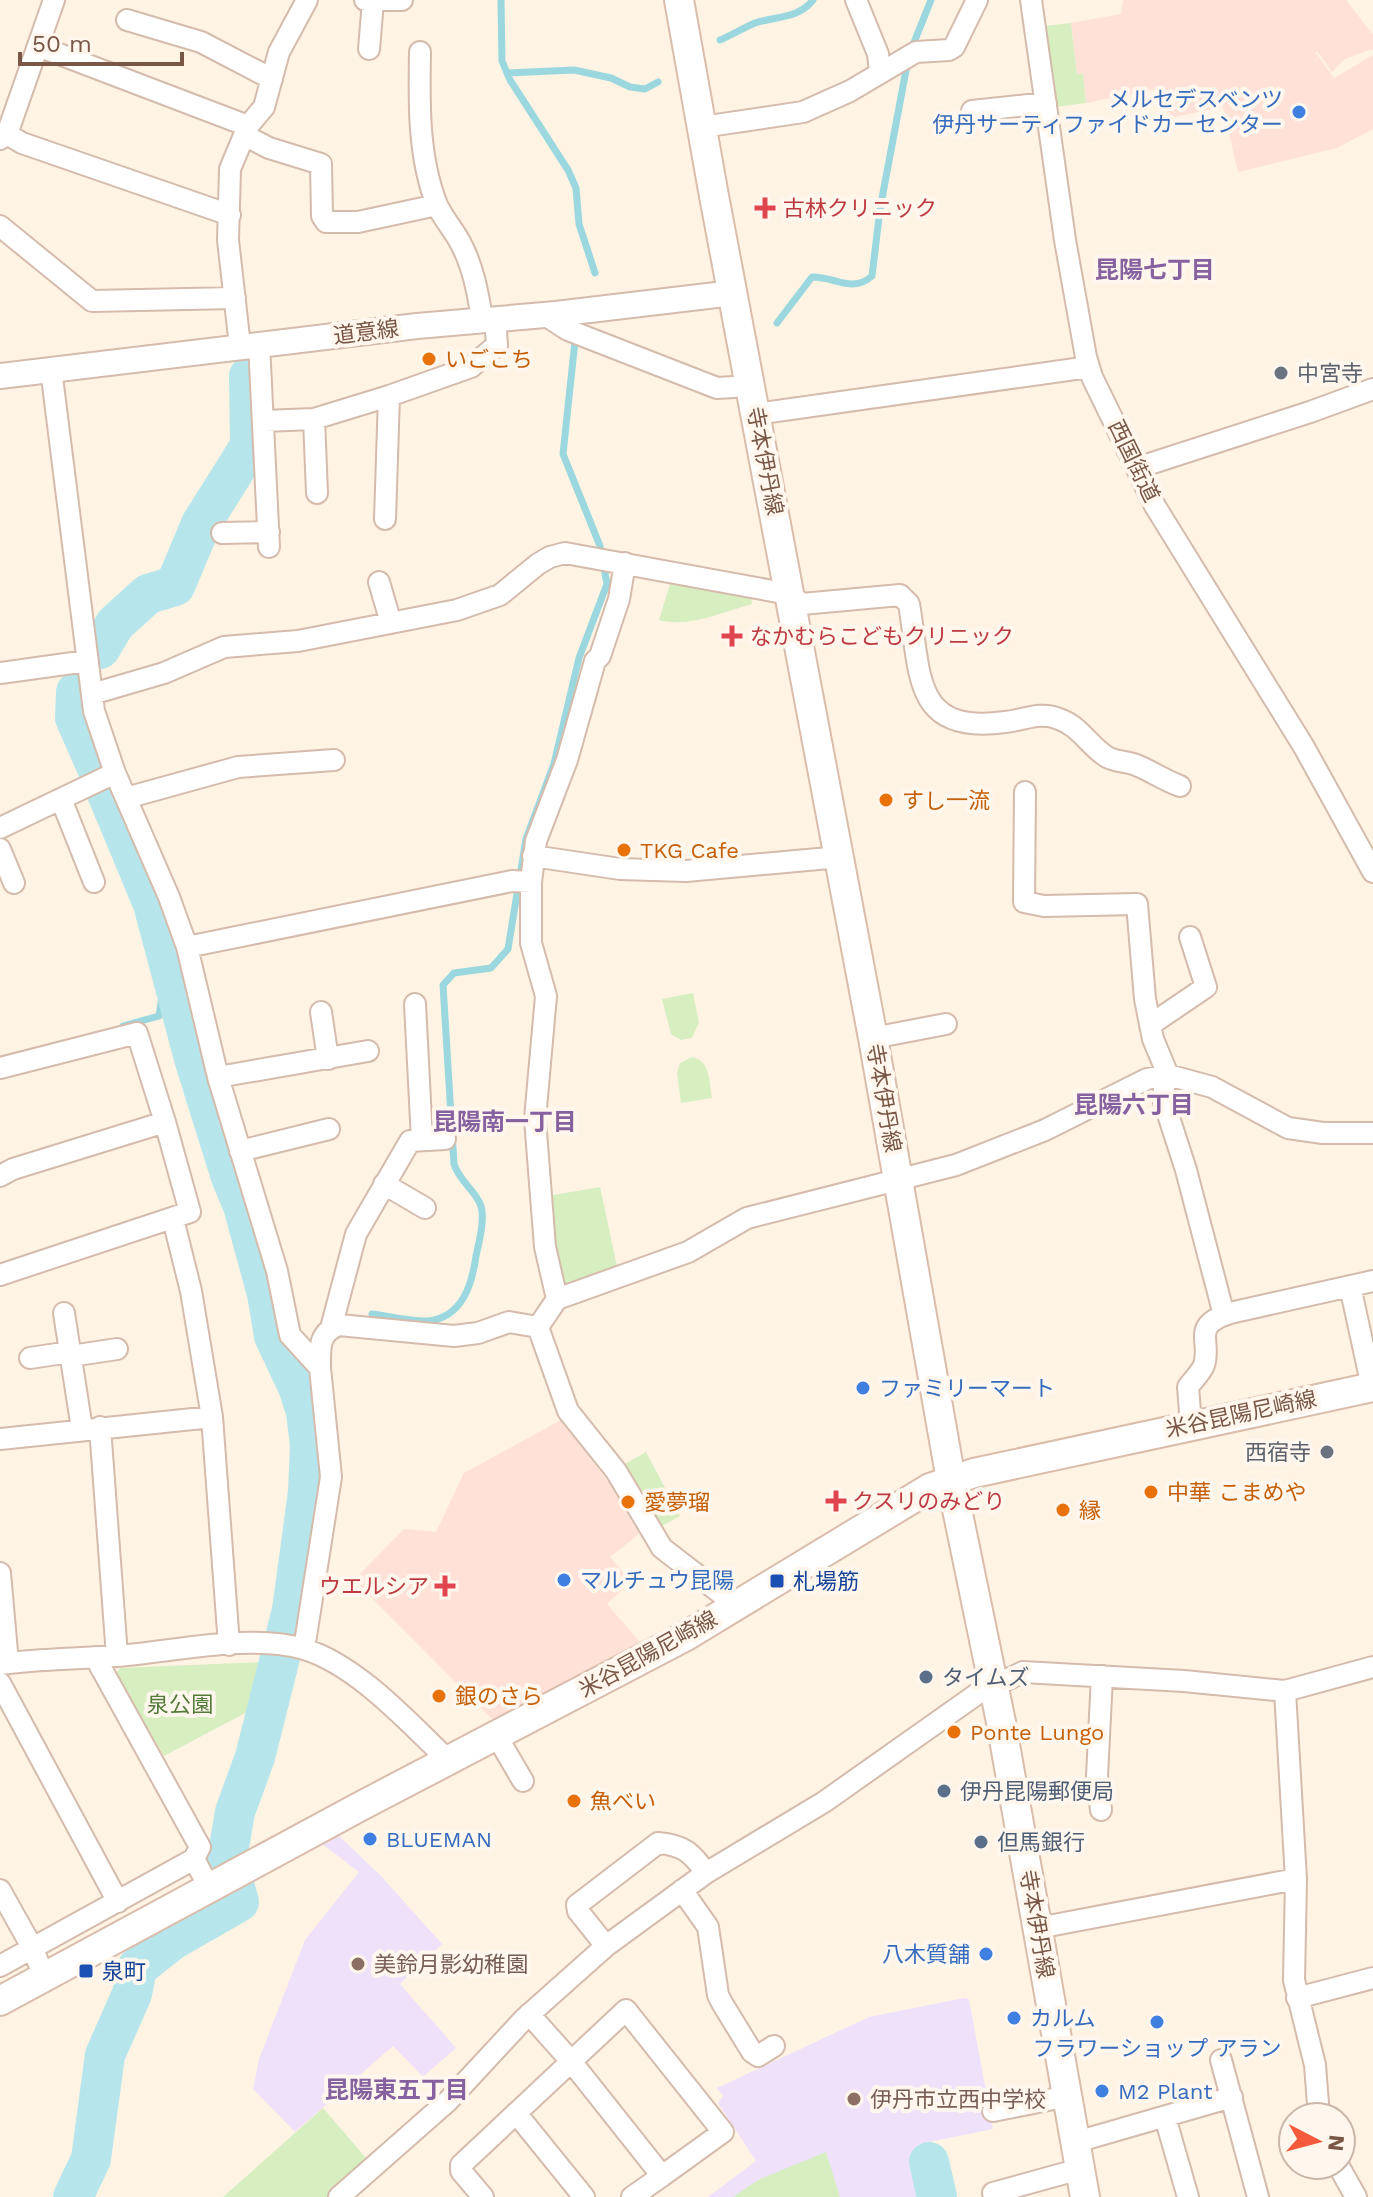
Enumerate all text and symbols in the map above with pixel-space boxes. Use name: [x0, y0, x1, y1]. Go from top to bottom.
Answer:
scale bar: [20, 16, 182, 66]
text: 50 m: [32, 30, 92, 58]
place label: メルセデスベンツ 伊丹サーティファイドカーセンター: [932, 87, 1283, 137]
marker: メルセデスベンツ 伊丹サーティファイドカーセンター: [1290, 103, 1308, 121]
place label: 古林クリニック: [783, 196, 937, 221]
marker: 古林クリニック: [754, 197, 776, 219]
district label: 昆陽七丁目: [1095, 256, 1215, 284]
street label: 道意線: [332, 316, 400, 348]
place label: いごこち: [445, 347, 533, 372]
marker: いごこち: [420, 350, 438, 368]
place label: 中宮寺: [1297, 361, 1363, 386]
marker: 中宮寺: [1272, 364, 1290, 382]
street label: 寺本伊丹線: [742, 405, 788, 517]
street label: 西国街道: [1103, 416, 1165, 506]
place label: なかむらこどもクリニック: [750, 624, 1014, 649]
marker: なかむらこどもクリニック: [721, 625, 743, 647]
place label: すし一流: [902, 788, 990, 813]
marker: すし一流: [877, 791, 895, 809]
place label: TKG Cafe: [640, 838, 739, 863]
marker: TKG Cafe: [615, 841, 633, 859]
street label: 寺本伊丹線: [862, 1042, 906, 1154]
district label: 昆陽六丁目: [1074, 1091, 1194, 1119]
district label: 昆陽南一丁目: [433, 1108, 577, 1136]
place label: ファミリーマート: [879, 1376, 1055, 1401]
marker: ファミリーマート: [854, 1379, 872, 1397]
street label: 米谷昆陽尼崎線: [1163, 1386, 1319, 1442]
place label: 西宿寺: [1245, 1440, 1311, 1465]
marker: 西宿寺: [1318, 1443, 1336, 1461]
place label: 中華 こまめや: [1167, 1480, 1307, 1505]
marker: 中華 こまめや: [1142, 1483, 1160, 1501]
place label: クスリのみどり: [852, 1489, 1005, 1514]
place label: 愛夢瑠: [644, 1490, 710, 1515]
marker: クスリのみどり: [827, 1492, 845, 1510]
marker: 愛夢瑠: [619, 1493, 637, 1511]
place label: 縁: [1079, 1498, 1101, 1523]
marker: 縁: [1054, 1501, 1072, 1519]
place label: マルチュウ昆陽: [580, 1568, 734, 1593]
place label: 札場筋: [793, 1569, 859, 1594]
marker: マルチュウ昆陽: [555, 1571, 573, 1589]
marker: 札場筋: [768, 1572, 786, 1590]
place label: ウエルシア: [319, 1574, 429, 1599]
marker: ウエルシア: [436, 1577, 454, 1595]
street label: 米谷昆陽尼崎線: [575, 1606, 721, 1702]
place label: タイムズ: [942, 1665, 1030, 1690]
marker: タイムズ: [917, 1668, 935, 1686]
place label: 銀のさら: [455, 1684, 543, 1709]
marker: 銀のさら: [430, 1687, 448, 1705]
park label: 泉公園: [147, 1692, 213, 1717]
place label: Ponte Lungo: [970, 1720, 1104, 1745]
marker: Ponte Lungo: [945, 1723, 963, 1741]
place label: 伊丹昆陽郵便局: [960, 1779, 1114, 1804]
marker: 伊丹昆陽郵便局: [935, 1782, 953, 1800]
place label: 魚べい: [590, 1789, 656, 1814]
marker: 魚べい: [565, 1792, 583, 1810]
place label: BLUEMAN: [386, 1827, 492, 1852]
marker: BLUEMAN: [361, 1830, 379, 1848]
place label: 但馬銀行: [997, 1830, 1085, 1855]
marker: 但馬銀行: [972, 1833, 990, 1851]
street label: 寺本伊丹線: [1015, 1868, 1059, 1980]
place label: 八木質舗: [882, 1942, 970, 1967]
marker: 八木質舗: [977, 1945, 995, 1963]
place label: 美鈴月影幼稚園: [374, 1952, 528, 1977]
marker: 美鈴月影幼稚園: [349, 1955, 367, 1973]
place label: 泉町: [102, 1959, 146, 1984]
marker: 泉町: [77, 1962, 95, 1980]
place label: カルム: [1030, 2006, 1096, 2031]
marker: カルム: [1005, 2009, 1023, 2027]
marker: フラワーショップ アラン: [1148, 2013, 1166, 2031]
place label: フラワーショップ アラン: [1032, 2036, 1282, 2061]
district label: 昆陽東五丁目: [325, 2076, 469, 2104]
place label: M2 Plant: [1118, 2079, 1212, 2104]
marker: M2 Plant: [1093, 2082, 1111, 2100]
place label: 伊丹市立西中学校: [870, 2087, 1046, 2112]
marker: 伊丹市立西中学校: [845, 2090, 863, 2108]
north arrow: [1277, 2101, 1357, 2181]
text: N: [1323, 2134, 1350, 2152]

